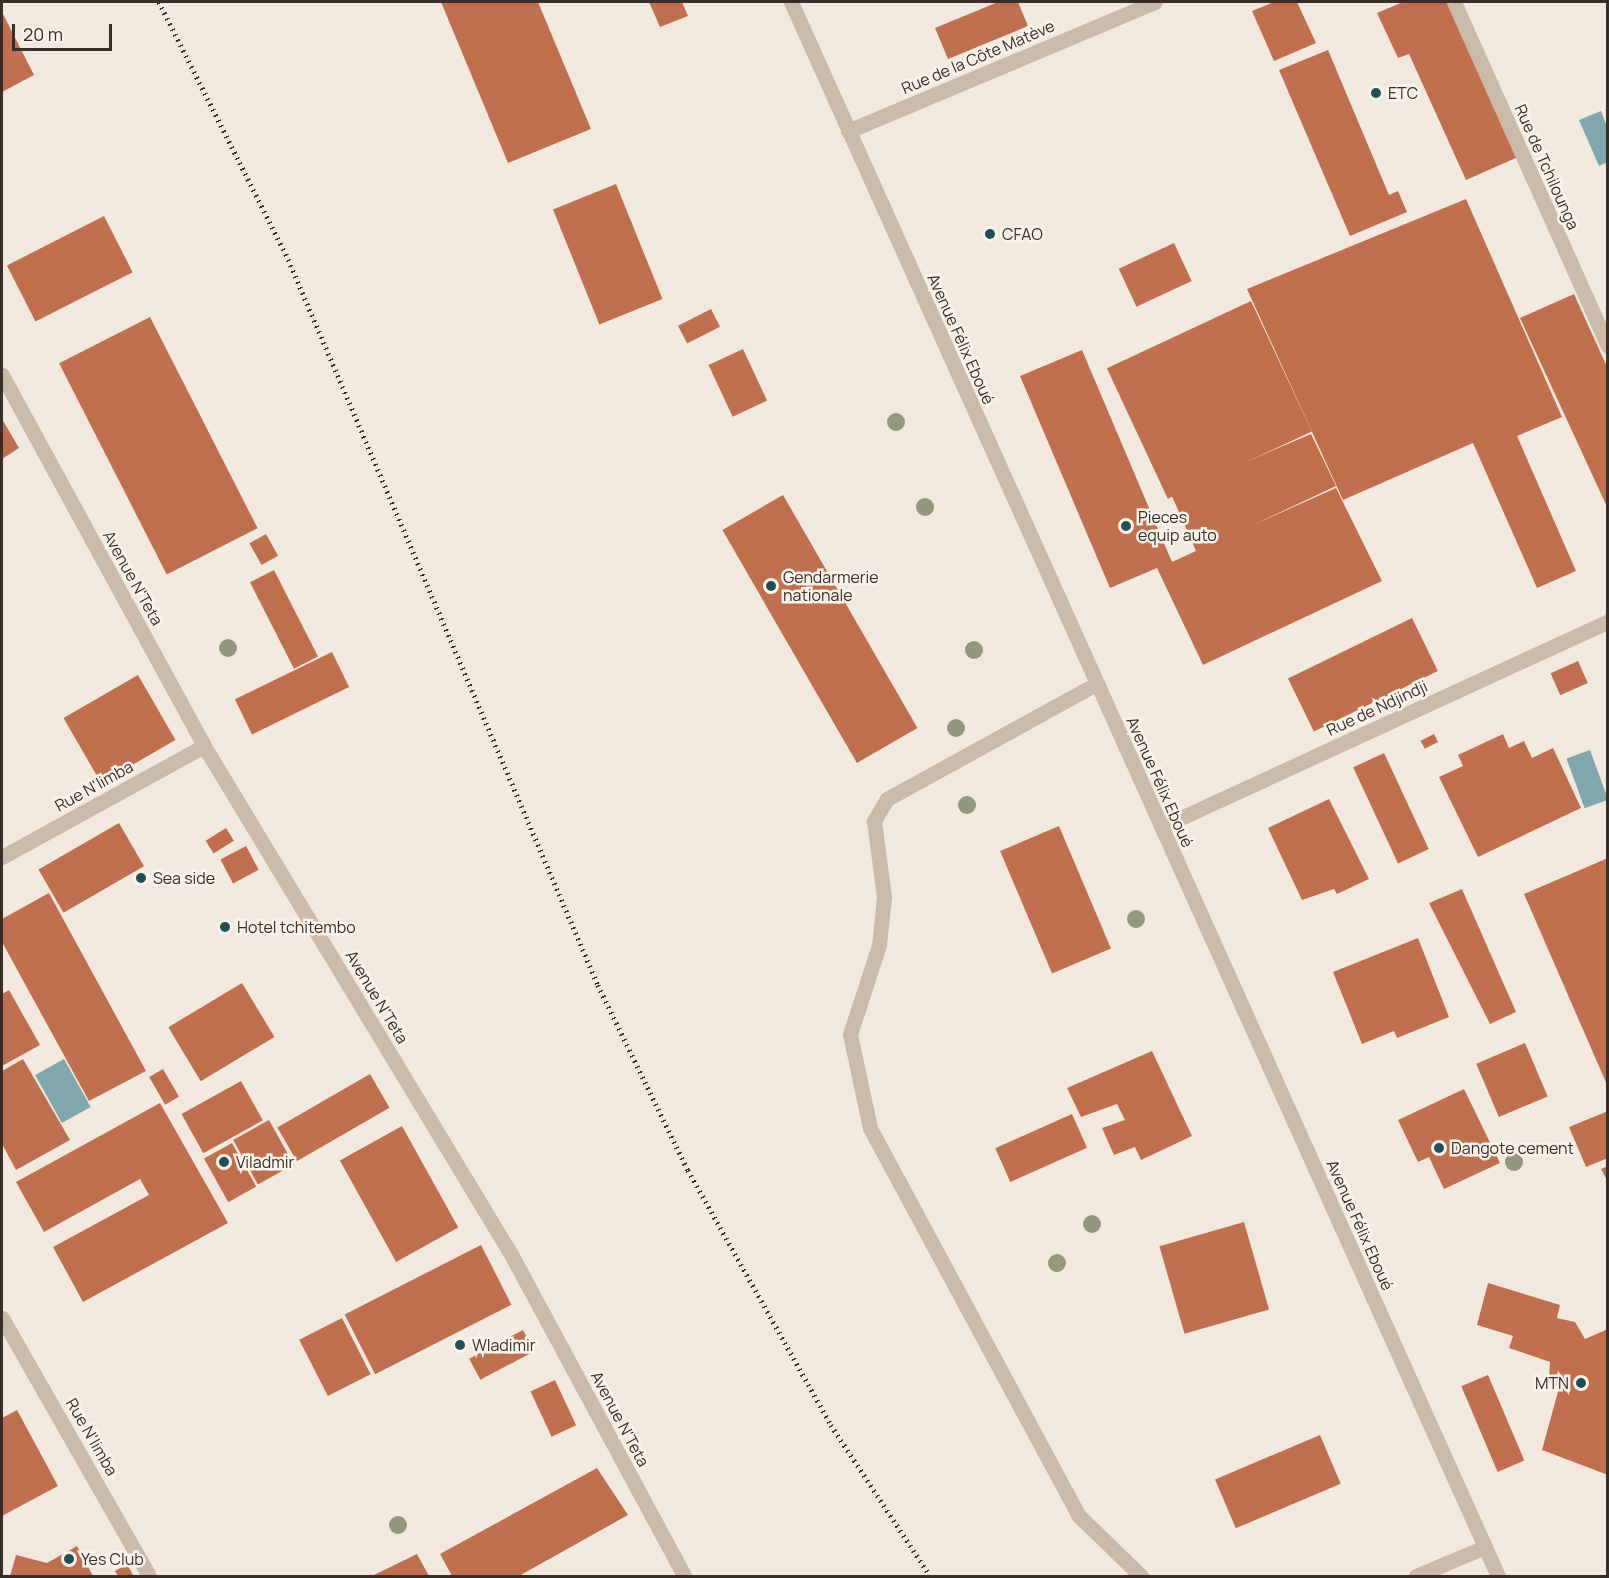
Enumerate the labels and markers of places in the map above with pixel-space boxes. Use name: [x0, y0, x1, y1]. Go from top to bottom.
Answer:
place label: ETC: [1388, 83, 1418, 103]
marker: ETC: [1369, 86, 1383, 100]
place label: CFAO: [1002, 224, 1043, 244]
marker: CFAO: [983, 227, 997, 241]
place label: Pieces equip auto: [1138, 507, 1217, 545]
marker: Pieces equip auto: [1119, 519, 1133, 533]
place label: Gendarmerie nationale: [783, 567, 879, 605]
marker: Gendarmerie nationale: [764, 579, 778, 593]
place label: Sea side: [153, 868, 215, 888]
marker: Sea side: [134, 871, 148, 885]
place label: Hotel tchitembo: [237, 917, 356, 937]
marker: Hotel tchitembo: [218, 920, 232, 934]
place label: Dangote cement: [1451, 1138, 1574, 1158]
marker: Dangote cement: [1432, 1141, 1446, 1155]
place label: Viladmir: [236, 1152, 294, 1172]
marker: Viladmir: [217, 1155, 231, 1169]
place label: Wladimir: [472, 1335, 536, 1355]
marker: Wladimir: [453, 1338, 467, 1352]
place label: MTN: [1535, 1373, 1569, 1393]
marker: MTN: [1574, 1376, 1588, 1390]
place label: Yes Club: [81, 1549, 144, 1569]
marker: Yes Club: [62, 1552, 76, 1566]

